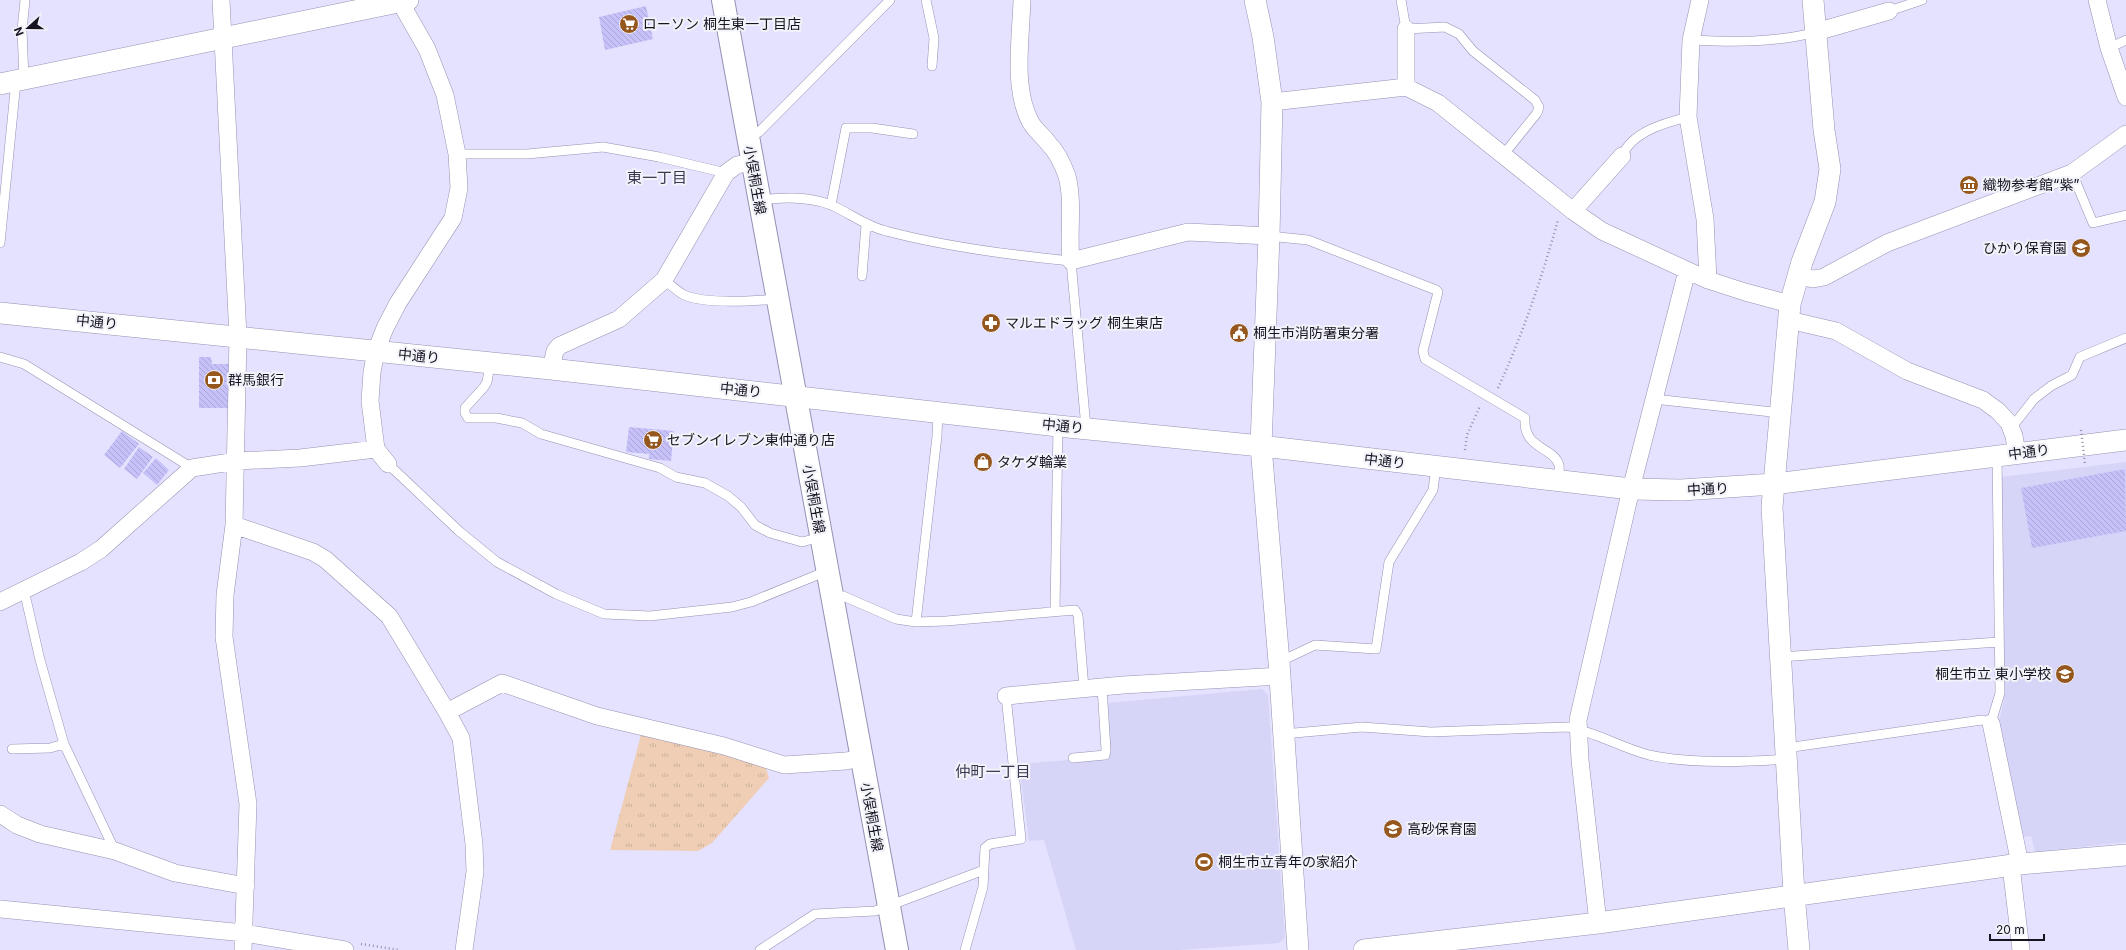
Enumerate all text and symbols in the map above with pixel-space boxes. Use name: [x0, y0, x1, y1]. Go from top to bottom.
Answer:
north arrow: [8, 8, 48, 48]
supermarket icon: ローソン 桐生東一丁目店: [618, 13, 640, 35]
place label: ローソン 桐生東一丁目店: [643, 15, 801, 32]
text: N: [11, 25, 27, 38]
street label: 小俣桐生線: [741, 144, 770, 216]
district label: 東一丁目: [627, 168, 687, 187]
museum icon: 織物参考館“紫”: [1958, 174, 1980, 196]
place label: 織物参考館“紫”: [1983, 176, 2079, 193]
school or university icon: ひかり保育園: [2070, 237, 2092, 259]
place label: ひかり保育園: [1983, 239, 2067, 256]
street label: 中通り: [75, 311, 119, 332]
pharmacy icon: マルエドラッグ 桐生東店: [980, 312, 1002, 334]
place label: マルエドラッグ 桐生東店: [1005, 314, 1163, 331]
public building icon: 桐生市消防署東分署: [1228, 322, 1250, 344]
place label: 桐生市消防署東分署: [1253, 324, 1379, 341]
street label: 中通り: [397, 345, 441, 366]
bank icon: 群馬銀行: [203, 369, 225, 391]
place label: 群馬銀行: [228, 371, 284, 388]
street label: 中通り: [719, 379, 763, 400]
street label: 中通り: [1041, 415, 1085, 436]
supermarket icon: セブンイレブン東仲通り店: [642, 429, 664, 451]
place label: セブンイレブン東仲通り店: [667, 431, 835, 448]
street label: 中通り: [2007, 441, 2051, 462]
street label: 中通り: [1363, 450, 1407, 471]
shop icon: タケダ輪業: [972, 451, 994, 473]
place label: タケダ輪業: [997, 453, 1067, 470]
street label: 小俣桐生線: [800, 463, 829, 535]
street label: 中通り: [1687, 479, 1729, 498]
school or university icon: 桐生市立 東小学校: [2054, 663, 2076, 685]
place label: 桐生市立 東小学校: [1935, 665, 2051, 682]
district label: 仲町一丁目: [955, 762, 1031, 781]
street label: 小俣桐生線: [858, 781, 887, 853]
school or university icon: 高砂保育園: [1382, 818, 1404, 840]
place label: 高砂保育園: [1407, 820, 1477, 837]
sports icon: 桐生市立青年の家紹介: [1193, 851, 1215, 873]
place label: 桐生市立青年の家紹介: [1218, 853, 1358, 870]
scale bar: [1990, 916, 2044, 942]
text: 20 m: [1996, 922, 2025, 937]

